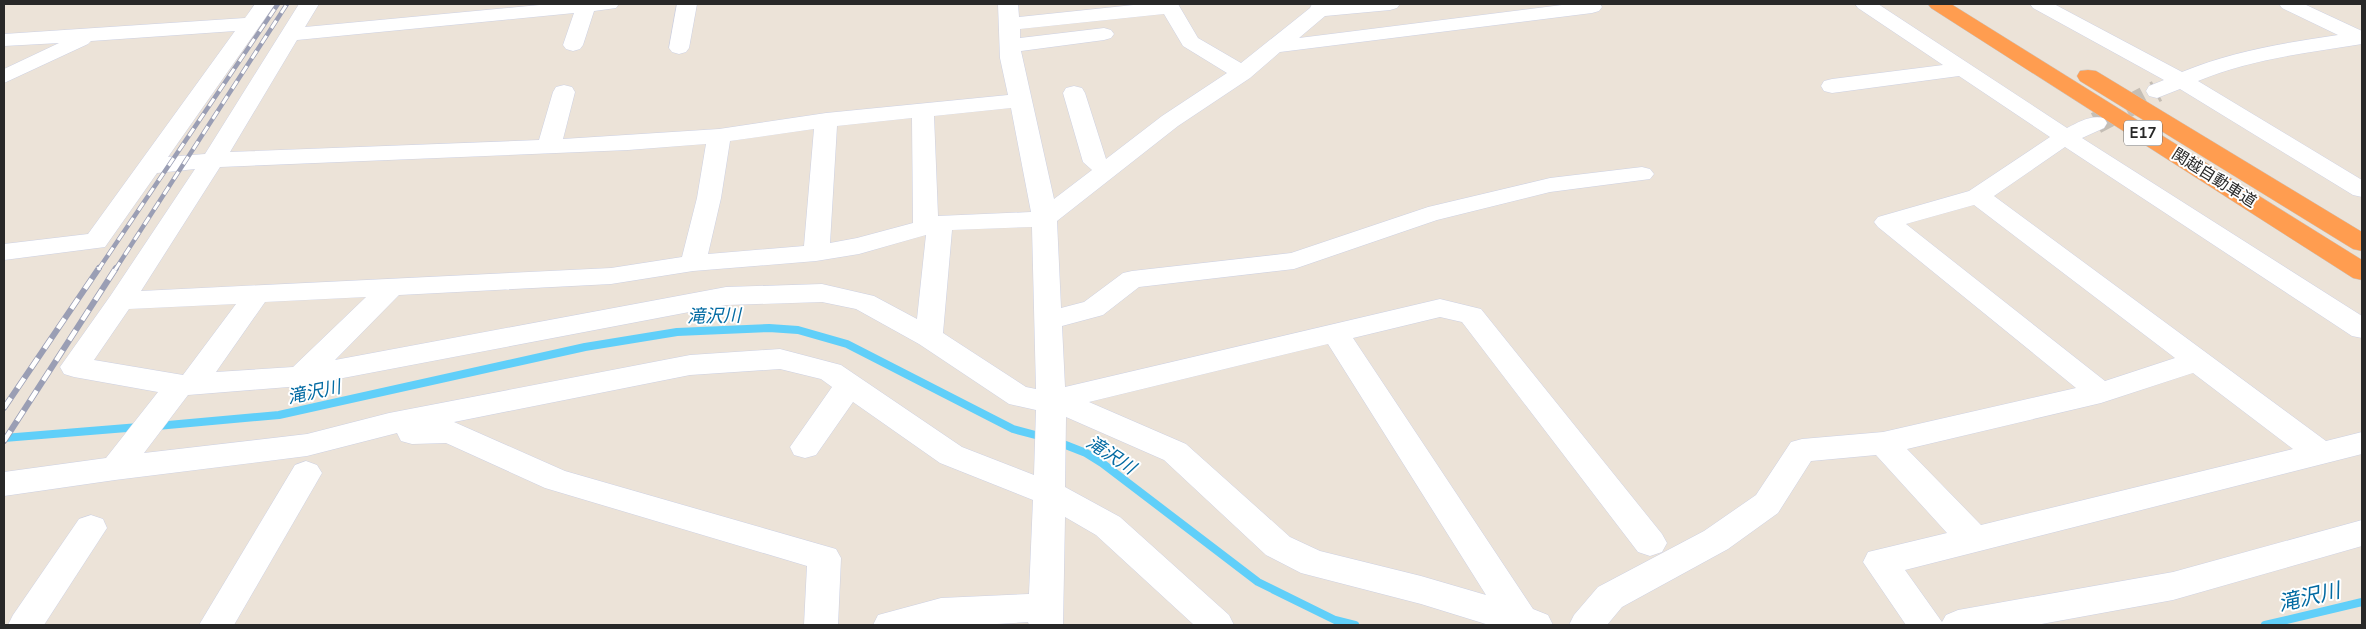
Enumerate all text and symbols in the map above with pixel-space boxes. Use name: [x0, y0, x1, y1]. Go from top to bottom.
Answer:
road number: E17: [2124, 120, 2162, 146]
street label: 関越自動車道: [2167, 143, 2261, 213]
water label: 滝沢川: [687, 303, 743, 328]
water label: 滝沢川: [285, 374, 345, 409]
water label: 滝沢川: [1082, 430, 1142, 481]
water label: 滝沢川: [2275, 576, 2345, 618]

